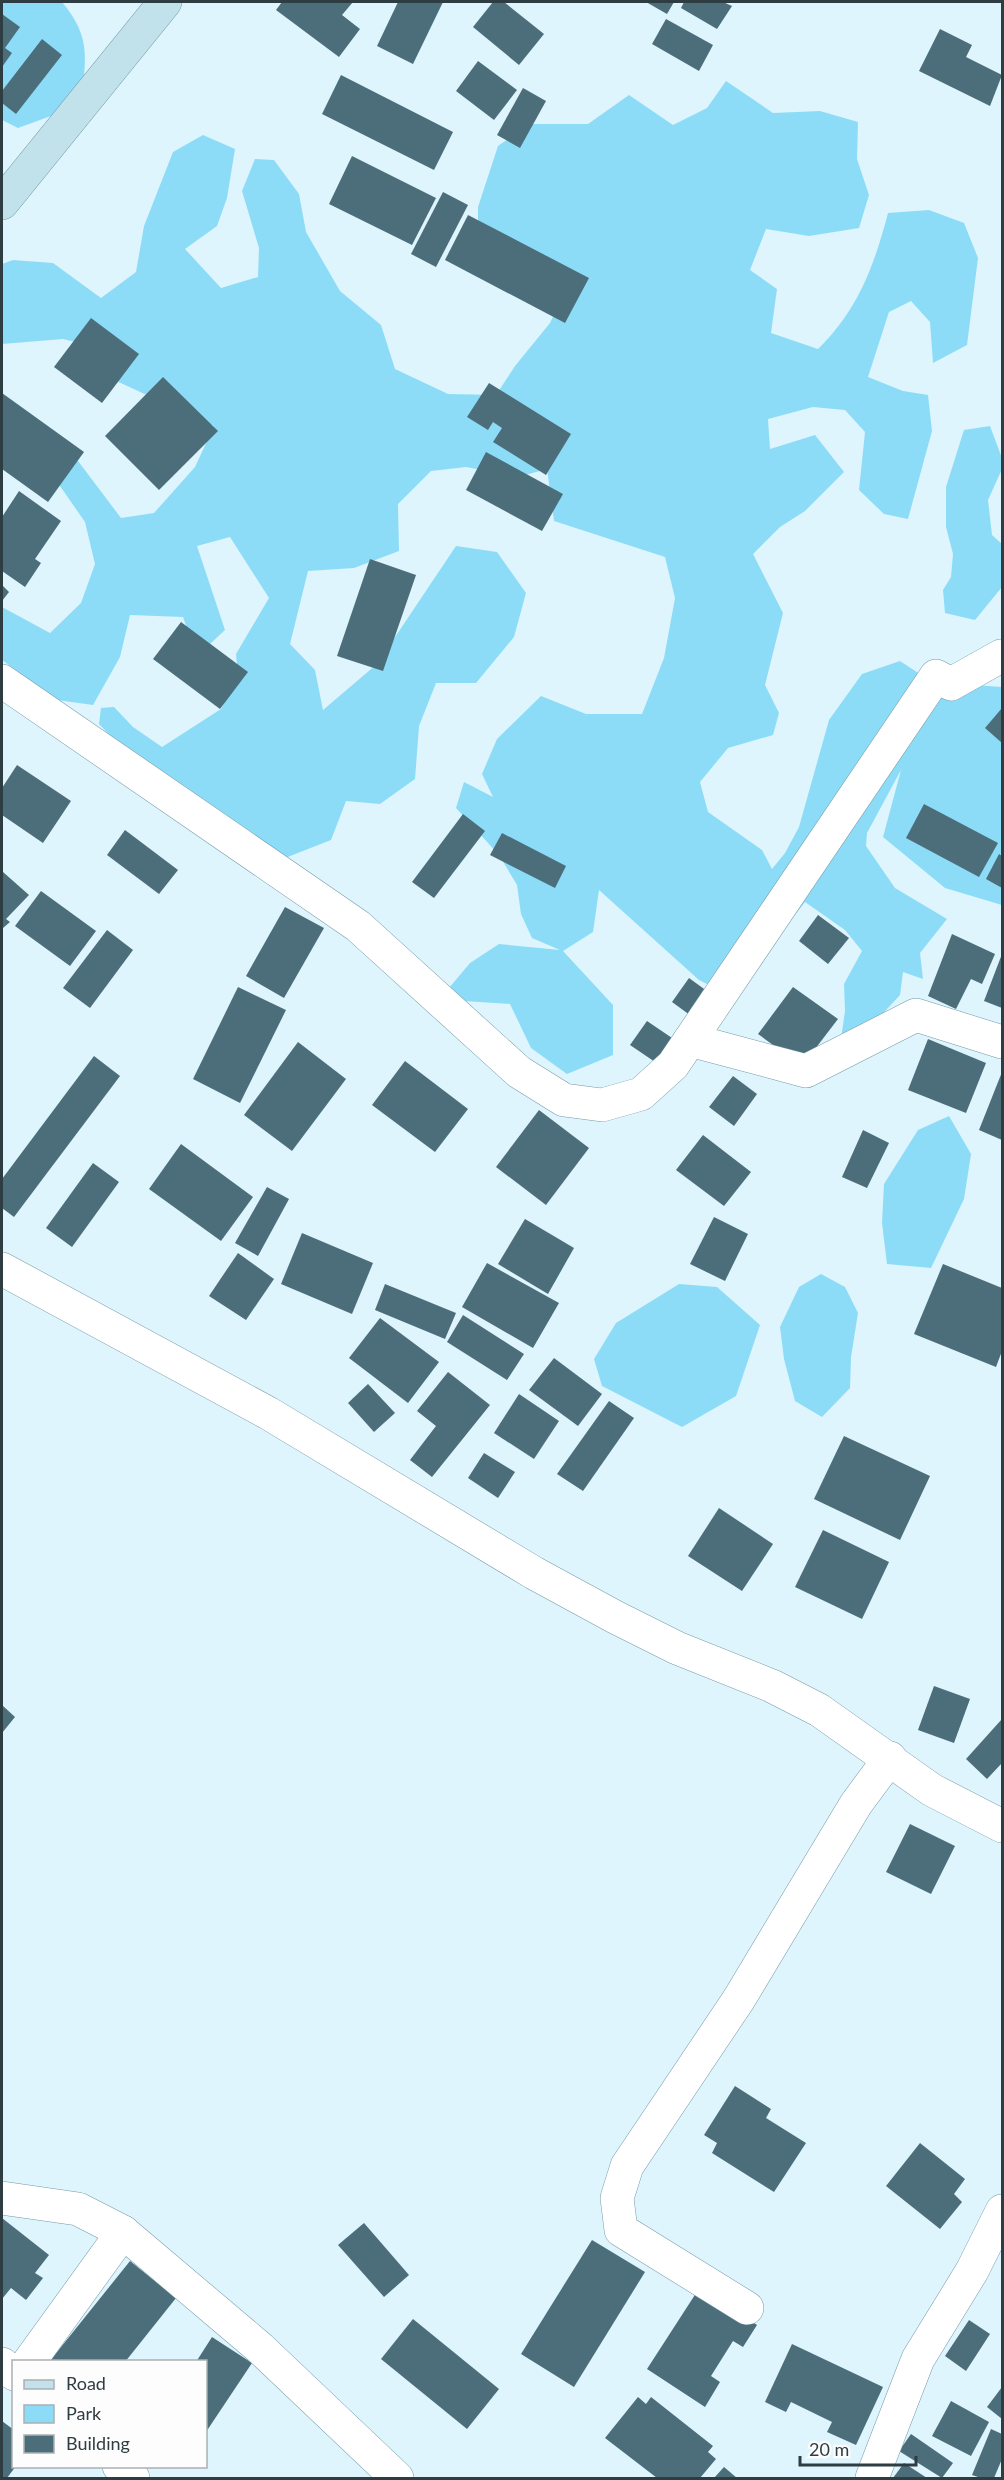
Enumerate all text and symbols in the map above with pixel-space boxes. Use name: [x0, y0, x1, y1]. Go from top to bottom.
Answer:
legend: [12, 2360, 207, 2468]
text: Road: [66, 2372, 106, 2394]
text: Park: [66, 2402, 102, 2424]
scale bar: [800, 2429, 916, 2467]
text: Building: [66, 2432, 130, 2454]
text: 20 m: [809, 2438, 849, 2460]

